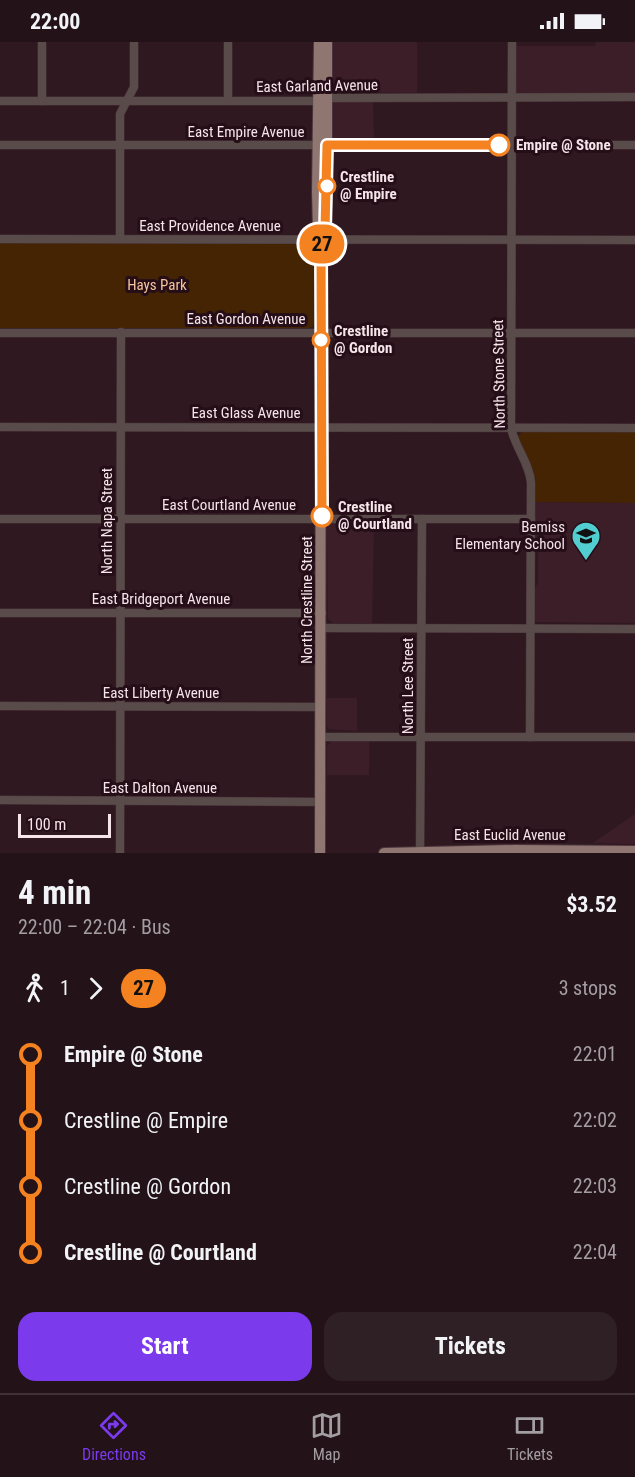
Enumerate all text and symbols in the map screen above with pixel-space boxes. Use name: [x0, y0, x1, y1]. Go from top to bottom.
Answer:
text: 22:00: [30, 9, 81, 34]
street label: East Garland Avenue: [256, 76, 378, 96]
street label: East Empire Avenue: [187, 123, 305, 141]
marker: Empire @ Stone: [488, 134, 510, 156]
place label: Empire @ Stone: [516, 136, 611, 154]
place label: Crestline @ Empire: [340, 168, 397, 203]
marker: Crestline @ Empire: [318, 177, 336, 195]
street label: East Providence Avenue: [139, 217, 281, 235]
line badge: 27: [295, 224, 349, 264]
text: 27: [311, 232, 333, 256]
park label: Hays Park: [127, 276, 187, 294]
street label: East Gordon Avenue: [186, 310, 306, 328]
street label: North Stone Street: [489, 319, 509, 429]
place label: Crestline @ Gordon: [334, 322, 392, 357]
marker: Crestline @ Gordon: [312, 331, 330, 349]
street label: East Glass Avenue: [191, 404, 301, 422]
street label: North Napa Street: [98, 468, 116, 574]
street label: East Courtland Avenue: [162, 496, 296, 514]
place label: Crestline @ Courtland: [338, 498, 412, 533]
marker: Crestline @ Courtland: [311, 505, 333, 527]
place label: Bemiss Elementary School: [455, 518, 565, 553]
school or university icon: Bemiss Elementary School: [570, 520, 602, 562]
street label: North Crestline Street: [298, 536, 316, 664]
street label: East Bridgeport Avenue: [92, 590, 230, 608]
street label: North Lee Street: [399, 638, 417, 734]
street label: East Liberty Avenue: [103, 684, 219, 702]
street label: East Dalton Avenue: [103, 779, 217, 797]
scale bar: [18, 811, 111, 838]
text: 100 m: [27, 815, 66, 834]
street label: East Euclid Avenue: [454, 826, 566, 844]
text: 4 min: [18, 873, 91, 912]
text: $3.52: [566, 892, 617, 917]
text: 22:00 – 22:04 · Bus: [18, 915, 171, 939]
icon: walk: [18, 972, 51, 1005]
icon: forward: [79, 972, 112, 1005]
text: 1: [60, 976, 70, 1000]
text: 27: [133, 976, 154, 1000]
text: 3 stops: [559, 976, 617, 1000]
text: Empire @ Stone: [64, 1042, 203, 1067]
text: 22:01: [573, 1042, 617, 1066]
text: Crestline @ Empire: [64, 1108, 228, 1133]
text: 22:02: [573, 1108, 617, 1132]
text: Crestline @ Gordon: [64, 1174, 231, 1199]
text: 22:03: [573, 1174, 617, 1198]
text: Crestline @ Courtland: [64, 1240, 257, 1265]
text: 22:04: [573, 1240, 617, 1264]
button: Start: [18, 1312, 312, 1381]
button: Tickets: [324, 1312, 617, 1381]
tab: Directions: [82, 1409, 146, 1464]
tab: Map: [310, 1409, 343, 1464]
tab: Tickets: [507, 1409, 553, 1464]

